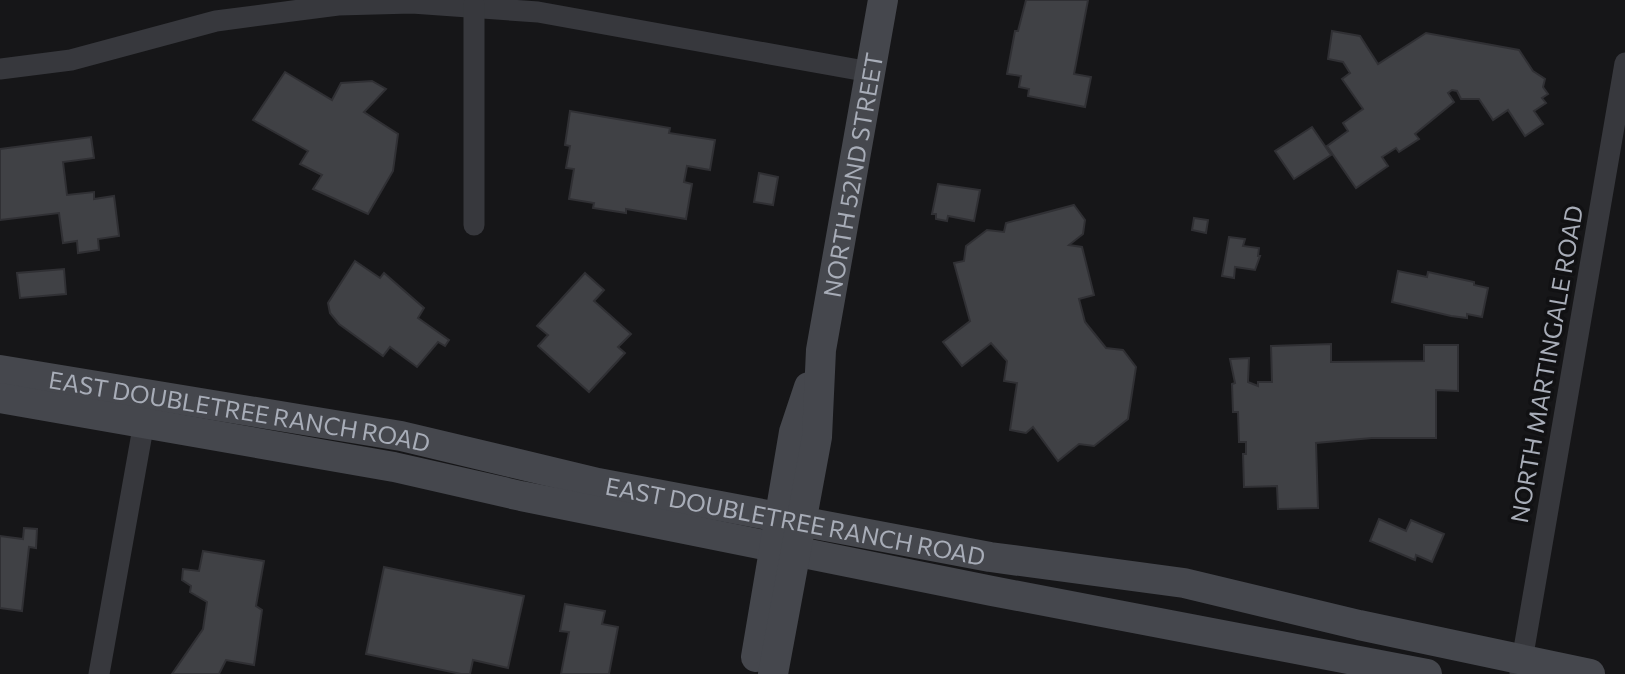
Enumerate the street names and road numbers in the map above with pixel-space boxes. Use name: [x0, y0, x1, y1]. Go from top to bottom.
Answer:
street label: NORTH 52ND STREET: [816, 50, 888, 299]
street label: NORTH MARTINGALE ROAD: [1504, 203, 1588, 525]
street label: EAST DOUBLETREE RANCH ROAD: [47, 364, 433, 457]
street label: EAST DOUBLETREE RANCH ROAD: [603, 470, 988, 570]

